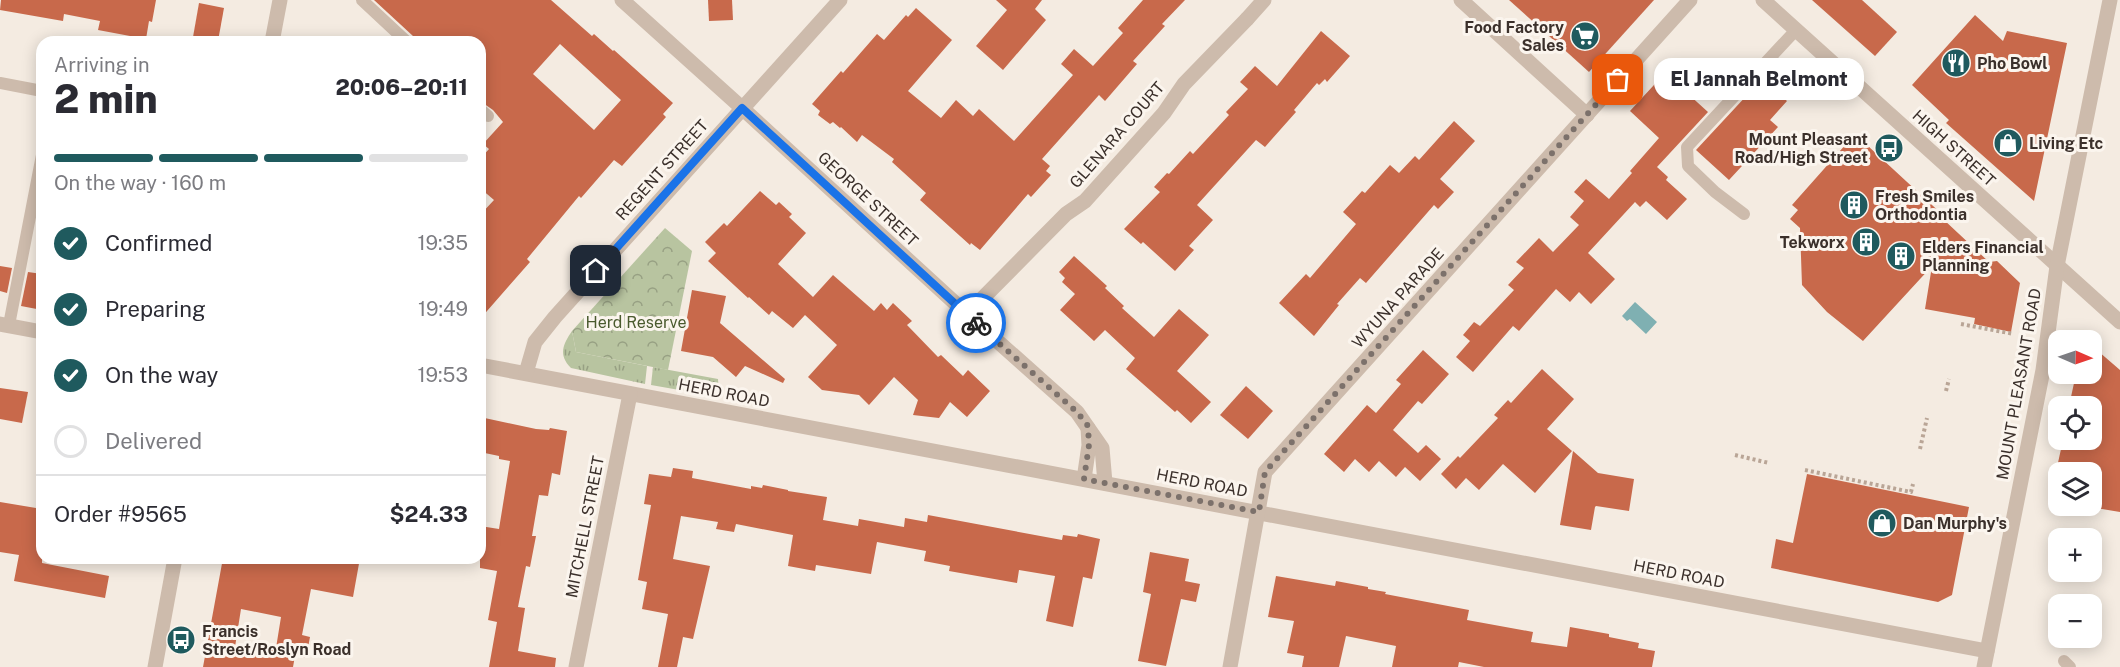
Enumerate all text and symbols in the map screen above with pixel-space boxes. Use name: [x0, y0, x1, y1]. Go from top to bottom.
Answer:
place label: Food Factory Sales: [1464, 18, 1564, 55]
supermarket icon: Food Factory Sales: [1569, 20, 1601, 52]
restaurant icon: Pho Bowl: [1940, 47, 1972, 79]
text: Arriving in: [54, 53, 149, 77]
pin: [1592, 54, 1643, 105]
place label: Pho Bowl: [1977, 54, 2048, 73]
callout: El Jannah Belmont: [1654, 59, 1864, 101]
icon: bag: [1601, 63, 1634, 96]
text: El Jannah Belmont: [1670, 67, 1848, 91]
text: 20:06–20:11: [335, 74, 468, 100]
text: 2 min: [54, 76, 158, 122]
street label: GLENARA COURT: [1066, 78, 1169, 192]
street label: HIGH STREET: [1909, 106, 2000, 191]
street label: REGENT STREET: [612, 116, 712, 224]
shop icon: Living Etc: [1992, 127, 2024, 159]
place label: Mount Pleasant Road/High Street: [1735, 130, 1868, 167]
bus stop icon: Mount Pleasant Road/High Street: [1873, 132, 1905, 164]
place label: Living Etc: [2029, 134, 2104, 153]
street label: GEORGE STREET: [814, 148, 922, 251]
text: On the way · 160 m: [54, 171, 226, 195]
place label: Fresh Smiles Orthodontia: [1875, 187, 1974, 224]
building icon: Fresh Smiles Orthodontia: [1838, 189, 1870, 221]
building icon: Tekworx: [1850, 226, 1882, 258]
icon: check: [54, 227, 87, 260]
text: Confirmed: [105, 230, 212, 256]
text: 19:35: [417, 231, 468, 255]
place label: Tekworx: [1780, 233, 1846, 252]
place label: Elders Financial Planning: [1922, 238, 2044, 275]
building icon: Elders Financial Planning: [1885, 240, 1917, 272]
street label: WYUNA PARADE: [1348, 244, 1448, 352]
pin: [570, 245, 621, 296]
icon: home: [579, 254, 612, 287]
street label: MOUNT PLEASANT ROAD: [1993, 287, 2045, 481]
icon: check: [54, 293, 87, 326]
courier: [946, 293, 1006, 353]
text: Preparing: [105, 296, 206, 322]
text: 19:49: [418, 297, 468, 321]
icon: bike: [960, 307, 993, 340]
park label: Herd Reserve: [586, 313, 686, 332]
north arrow: [2048, 330, 2102, 384]
map controls: [2048, 330, 2102, 648]
icon: check: [54, 359, 87, 392]
text: On the way: [105, 362, 218, 388]
text: 19:53: [417, 363, 468, 387]
street label: HERD ROAD: [677, 375, 771, 411]
button: locate: [2048, 396, 2102, 450]
text: Delivered: [105, 428, 202, 454]
street label: MITCHELL STREET: [562, 454, 608, 600]
button: layers: [2048, 462, 2102, 516]
street label: HERD ROAD: [1155, 465, 1249, 501]
text: Order #9565: [54, 501, 187, 527]
text: $24.33: [390, 501, 468, 527]
shop icon: Dan Murphy's: [1866, 507, 1898, 539]
place label: Dan Murphy's: [1903, 514, 2007, 533]
button: +: [2048, 528, 2102, 582]
street label: HERD ROAD: [1632, 556, 1726, 592]
button: −: [2048, 594, 2102, 648]
place label: Francis Street/Roslyn Road: [202, 622, 351, 659]
bus stop icon: Francis Street/Roslyn Road: [165, 624, 197, 656]

